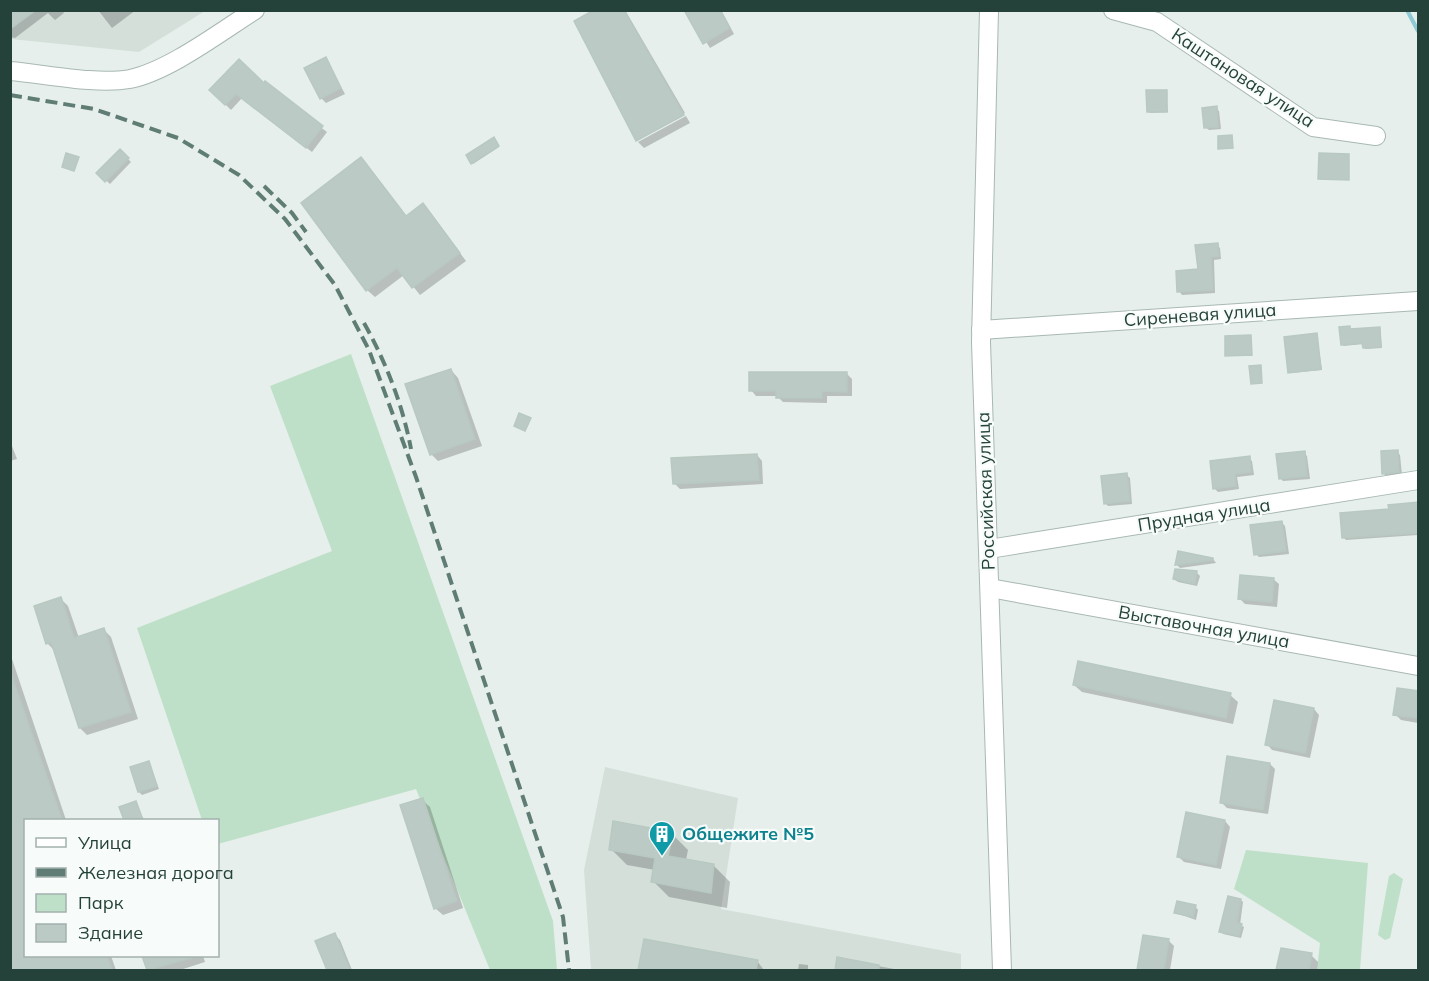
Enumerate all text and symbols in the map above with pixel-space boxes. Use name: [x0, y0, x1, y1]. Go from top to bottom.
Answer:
street label: Каштановая улица: [1167, 23, 1319, 132]
street label: Сиреневая улица: [1123, 298, 1277, 331]
street label: Российская улица: [971, 412, 1000, 571]
street label: Прудная улица: [1136, 493, 1272, 536]
street label: Выставочная улица: [1117, 600, 1291, 653]
legend: [24, 819, 219, 957]
building icon: Общежите №5: [647, 819, 677, 857]
place label: Общежите №5: [682, 822, 814, 845]
text: Улица: [77, 831, 132, 854]
text: Железная дорога: [78, 861, 234, 884]
text: Парк: [78, 891, 124, 914]
text: Здание: [78, 921, 143, 944]

